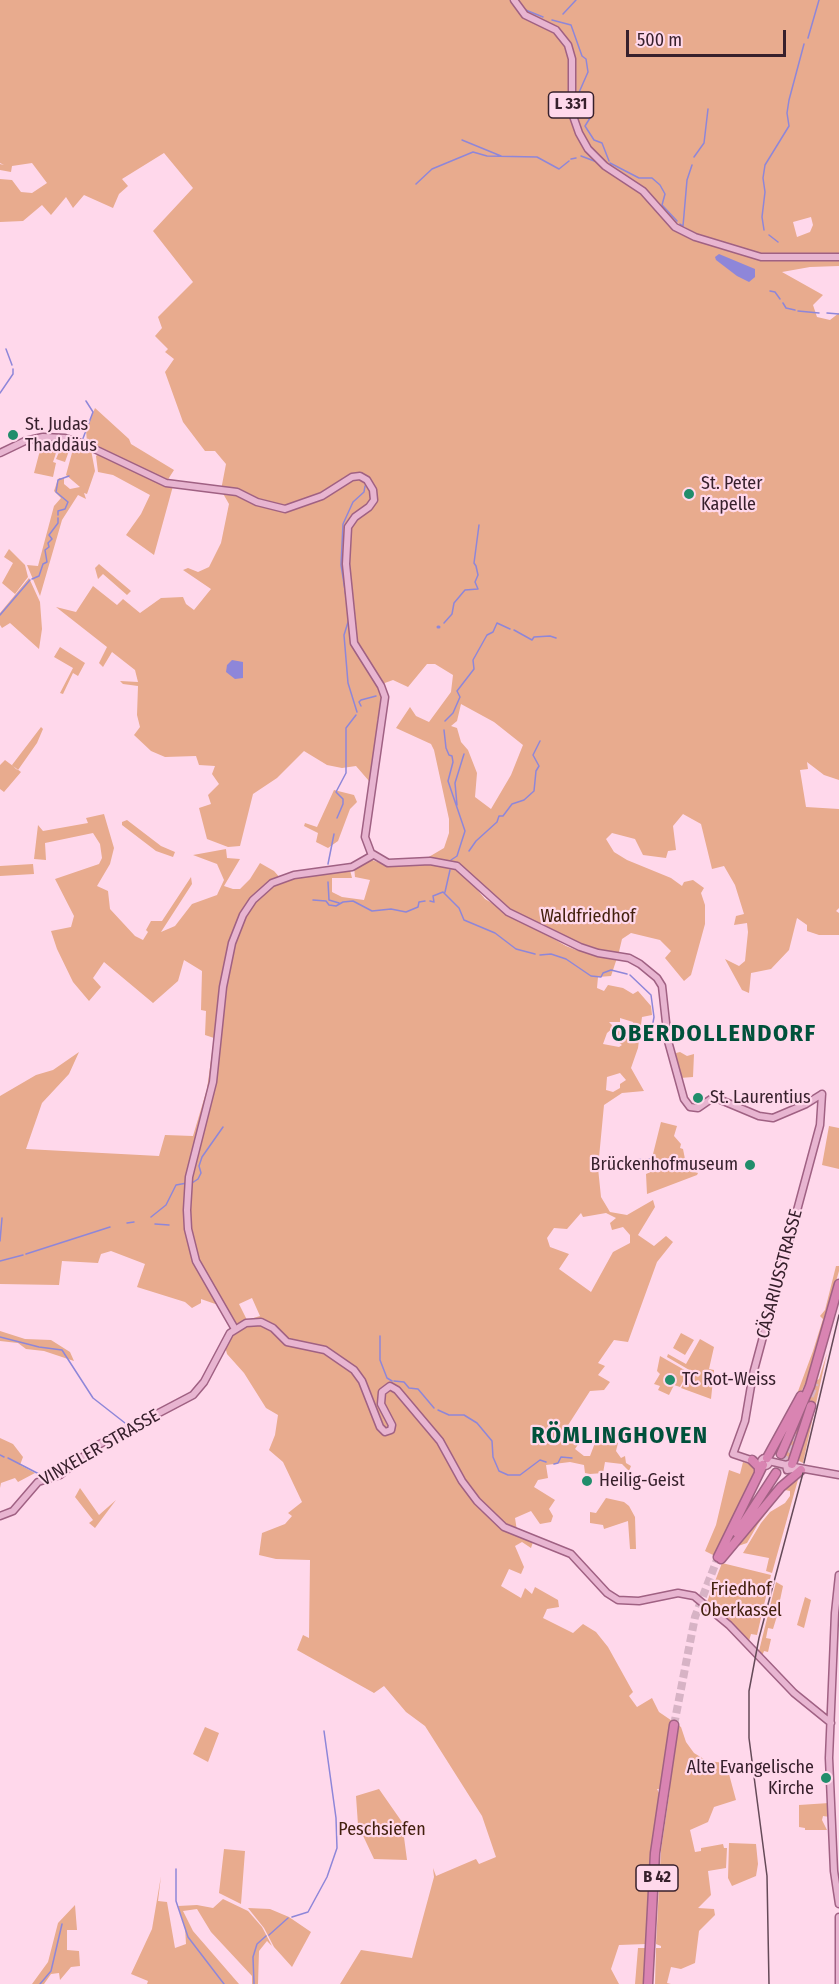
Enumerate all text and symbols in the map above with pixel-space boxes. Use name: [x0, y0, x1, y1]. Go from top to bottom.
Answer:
scale bar: [629, 18, 790, 56]
text: 500 m: [637, 29, 682, 51]
road number: L 331: [548, 92, 594, 118]
place label: St. Judas Thaddäus: [25, 414, 97, 456]
marker: St. Judas Thaddäus: [6, 428, 20, 442]
place label: St. Peter Kapelle: [701, 473, 762, 516]
marker: St. Peter Kapelle: [682, 487, 696, 501]
park label: Waldfriedhof: [540, 906, 636, 928]
district label: OBERDOLLENDORF: [611, 1020, 817, 1048]
place label: St. Laurentius: [710, 1087, 811, 1109]
marker: St. Laurentius: [691, 1091, 705, 1105]
place label: Brückenhofmuseum: [591, 1154, 738, 1176]
marker: Brückenhofmuseum: [743, 1158, 757, 1172]
street label: CÄSARIUSSTRASSE: [752, 1207, 808, 1341]
place label: TC Rot-Weiss: [682, 1369, 776, 1391]
marker: TC Rot-Weiss: [663, 1373, 677, 1387]
street label: VINXELER STRASSE: [36, 1405, 164, 1491]
district label: RÖMLINGHOVEN: [531, 1422, 709, 1450]
place label: Heilig-Geist: [599, 1470, 685, 1492]
marker: Heilig-Geist: [580, 1474, 594, 1488]
park label: Friedhof Oberkassel: [700, 1579, 782, 1622]
place label: Alte Evangelische Kirche: [687, 1757, 814, 1800]
marker: Alte Evangelische Kirche: [819, 1771, 833, 1785]
park label: Peschsiefen: [338, 1819, 426, 1841]
road number: B 42: [636, 1865, 678, 1891]

